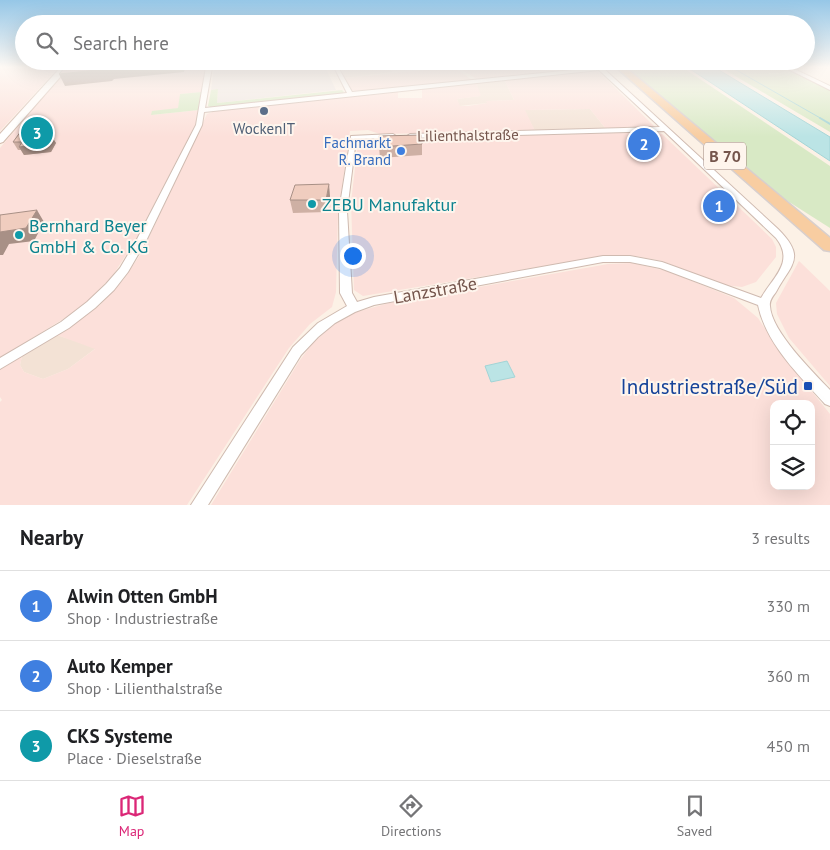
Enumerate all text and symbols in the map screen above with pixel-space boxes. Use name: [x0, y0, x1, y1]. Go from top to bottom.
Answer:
search box: [15, 15, 815, 70]
icon: search: [33, 29, 61, 57]
text: Search here: [73, 31, 169, 55]
marker: WockenIT: [258, 105, 270, 117]
pin: 3: [21, 114, 53, 152]
place label: WockenIT: [233, 119, 296, 138]
street label: Lilienthalstraße: [417, 125, 519, 145]
pin: 2: [628, 125, 660, 163]
place label: Fachmarkt R. Brand: [324, 133, 391, 169]
road number: B 70: [704, 142, 746, 170]
marker: Fachmarkt R. Brand: [395, 145, 407, 157]
pin: 1: [703, 187, 735, 225]
place label: ZEBU Manufaktur: [322, 193, 456, 216]
marker: ZEBU Manufaktur: [306, 198, 318, 210]
place label: Bernhard Beyer GmbH & Co. KG: [29, 214, 148, 258]
marker: Bernhard Beyer GmbH & Co. KG: [13, 229, 25, 241]
your location: [340, 243, 366, 269]
street label: Lanzstraße: [391, 271, 479, 309]
place label: Industriestraße/Süd: [621, 373, 798, 400]
marker: Industriestraße/Süd: [802, 380, 814, 392]
map controls: [770, 400, 815, 490]
button: locate: [770, 400, 815, 445]
button: layers: [770, 445, 815, 490]
text: Nearby: [20, 524, 83, 551]
text: 3 results: [751, 528, 810, 548]
text: Alwin Otten GmbH: [67, 584, 218, 608]
text: 1: [31, 596, 41, 616]
text: 330 m: [767, 596, 810, 616]
text: Shop · Industriestraße: [67, 608, 218, 628]
text: Auto Kemper: [67, 654, 173, 678]
text: 2: [31, 666, 41, 686]
text: 360 m: [767, 666, 810, 686]
text: Shop · Lilienthalstraße: [67, 678, 223, 698]
text: CKS Systeme: [67, 724, 173, 748]
text: 3: [31, 736, 41, 756]
text: 450 m: [767, 736, 810, 756]
text: Place · Dieselstraße: [67, 748, 202, 768]
tab: Map: [118, 792, 146, 840]
tab: Directions: [381, 792, 441, 840]
tab: Saved: [677, 792, 712, 840]

